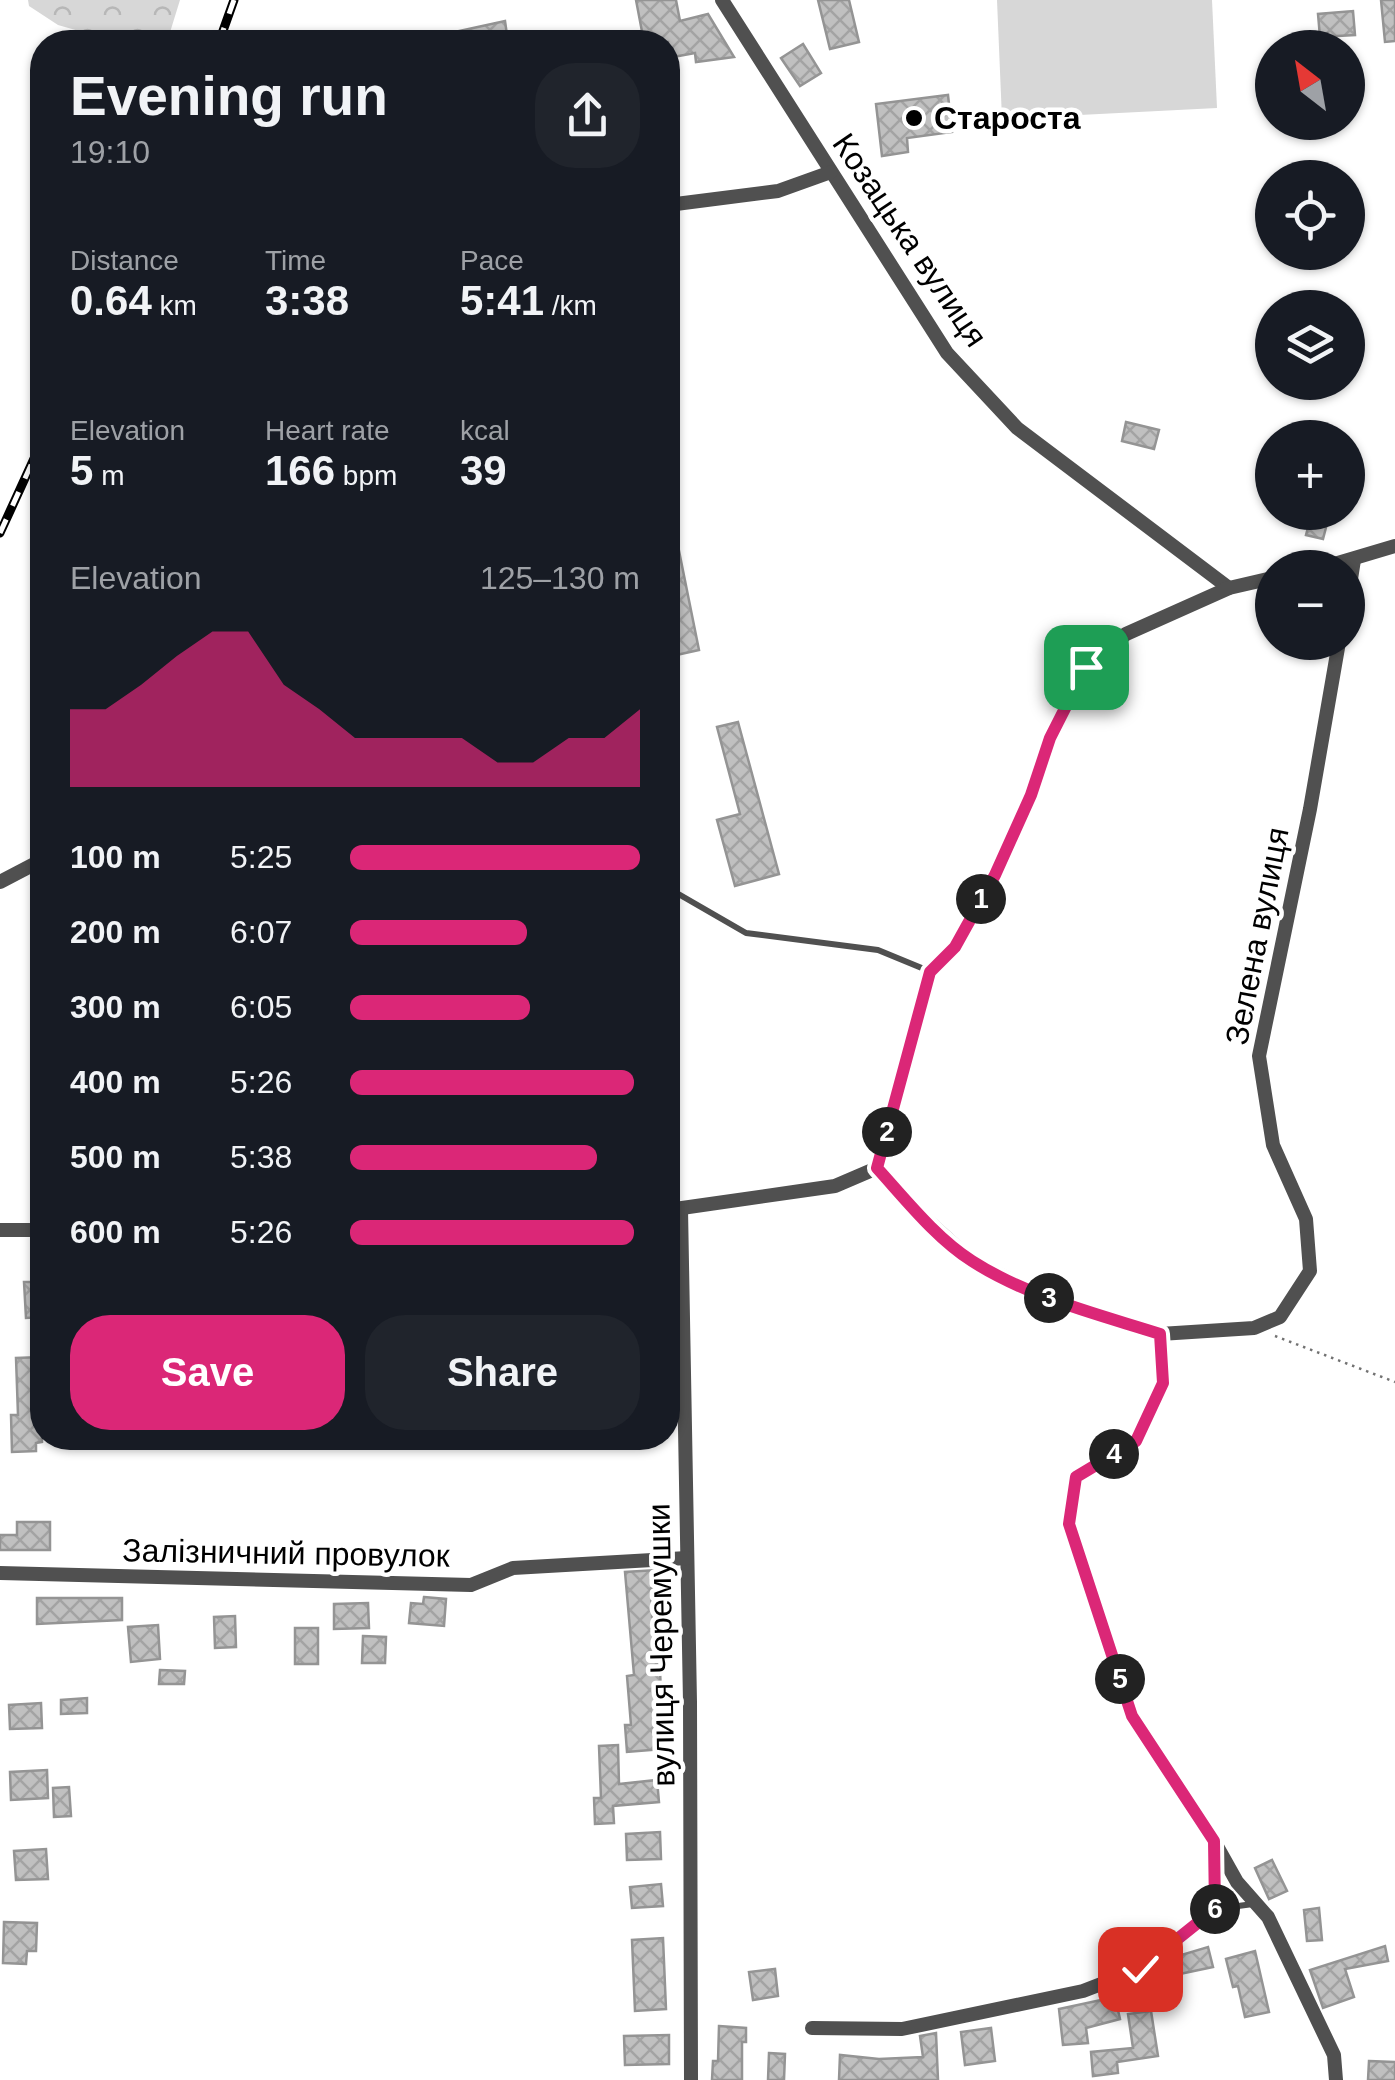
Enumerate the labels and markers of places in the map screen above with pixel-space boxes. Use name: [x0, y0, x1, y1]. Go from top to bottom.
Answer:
place label: Староста: [934, 100, 1081, 136]
marker: Староста: [903, 107, 925, 129]
pin: [1044, 625, 1129, 710]
pin: 1: [956, 874, 1006, 924]
pin: 2: [862, 1107, 912, 1157]
pin: 3: [1024, 1273, 1074, 1323]
pin: 4: [1089, 1429, 1139, 1479]
pin: 5: [1095, 1654, 1145, 1704]
pin: 6: [1190, 1884, 1240, 1934]
pin: [1098, 1927, 1183, 2012]

